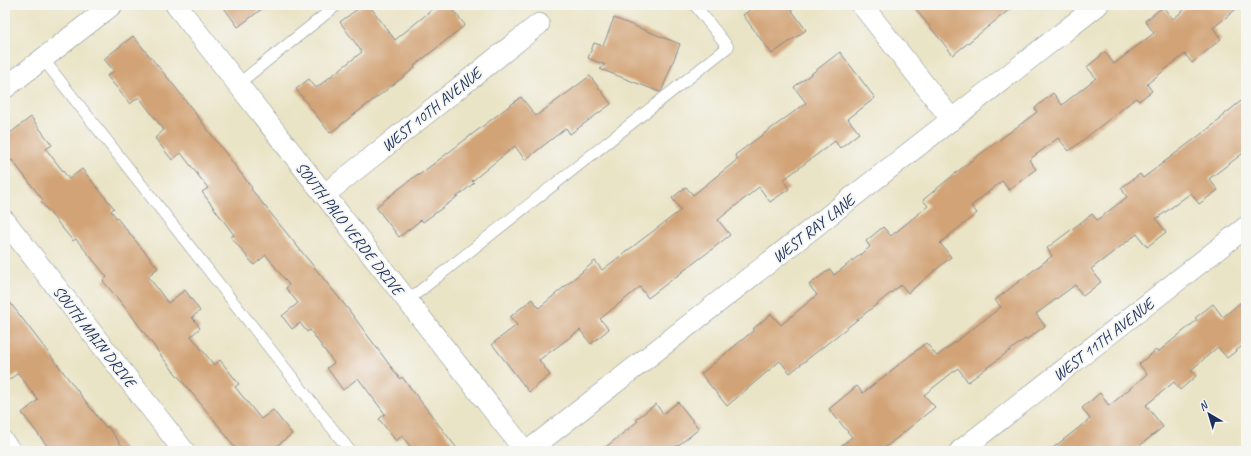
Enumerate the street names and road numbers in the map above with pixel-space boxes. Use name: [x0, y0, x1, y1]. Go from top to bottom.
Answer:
street label: WEST 10TH AVENUE: [378, 62, 488, 156]
street label: SOUTH PALO VERDE DRIVE: [291, 158, 409, 301]
street label: WEST RAY LANE: [768, 189, 861, 267]
street label: SOUTH MAIN DRIVE: [48, 282, 141, 393]
street label: WEST 11TH AVENUE: [1049, 293, 1160, 385]

